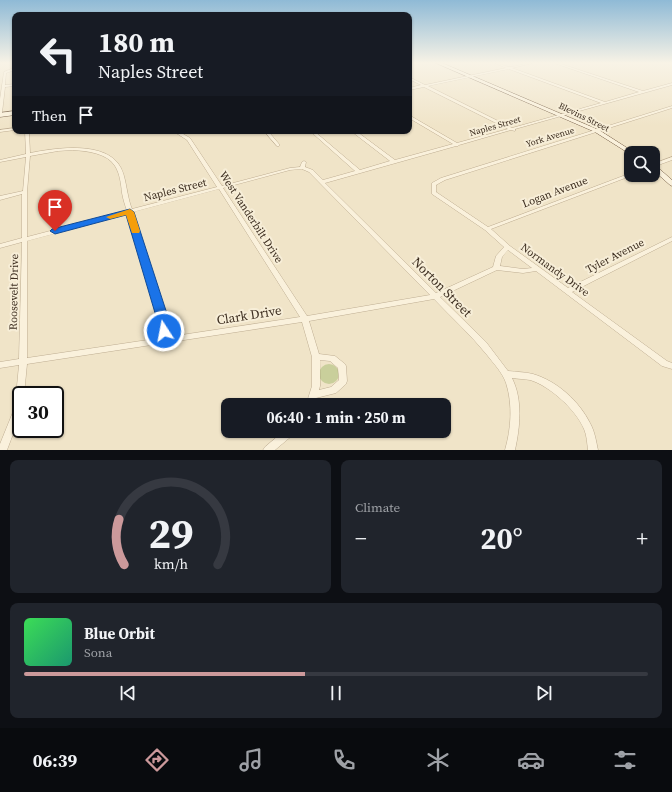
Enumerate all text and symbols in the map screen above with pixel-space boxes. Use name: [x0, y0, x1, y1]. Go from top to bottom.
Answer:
text: 180 m: [98, 23, 175, 61]
icon: left: [32, 28, 84, 80]
text: Naples Street: [98, 59, 203, 84]
street label: Blevins Street: [557, 100, 611, 134]
icon: arrive: [75, 104, 97, 126]
text: Then: [32, 105, 67, 126]
street label: Naples Street: [468, 113, 522, 139]
street label: York Avenue: [524, 124, 576, 150]
map controls: [624, 146, 660, 182]
button: search: [624, 146, 660, 182]
street label: West Vanderbilt Drive: [216, 168, 287, 266]
street label: Logan Avenue: [520, 173, 590, 211]
street label: Naples Street: [142, 175, 208, 205]
pin: [38, 190, 72, 231]
icon: arrive: [44, 196, 66, 218]
street label: Tyler Avenue: [583, 235, 647, 277]
street label: Normandy Drive: [518, 240, 593, 300]
street label: Roosevelt Drive: [6, 253, 22, 330]
street label: Norton Street: [408, 253, 476, 321]
street label: Clark Drive: [215, 301, 283, 329]
position arrow: [143, 310, 185, 352]
speed limit sign: 30: [12, 386, 64, 438]
text: 06:40 · 1 min · 250 m: [267, 407, 406, 428]
text: Climate: [355, 499, 400, 516]
text: 29: [148, 504, 193, 561]
text: 20°: [480, 518, 523, 559]
text: −: [355, 523, 367, 553]
text: +: [636, 523, 648, 553]
text: km/h: [154, 553, 188, 573]
text: Blue Orbit: [84, 623, 155, 644]
text: Sona: [84, 644, 112, 661]
icon: previous: [117, 682, 139, 704]
icon: pause: [325, 682, 347, 704]
icon: next: [533, 682, 555, 704]
icon: directions: [143, 746, 171, 774]
icon: music: [237, 746, 265, 774]
icon: phone: [330, 746, 358, 774]
icon: climate: [424, 746, 452, 774]
icon: car: [517, 746, 545, 774]
icon: filters: [611, 746, 639, 774]
text: 06:39: [33, 748, 77, 773]

